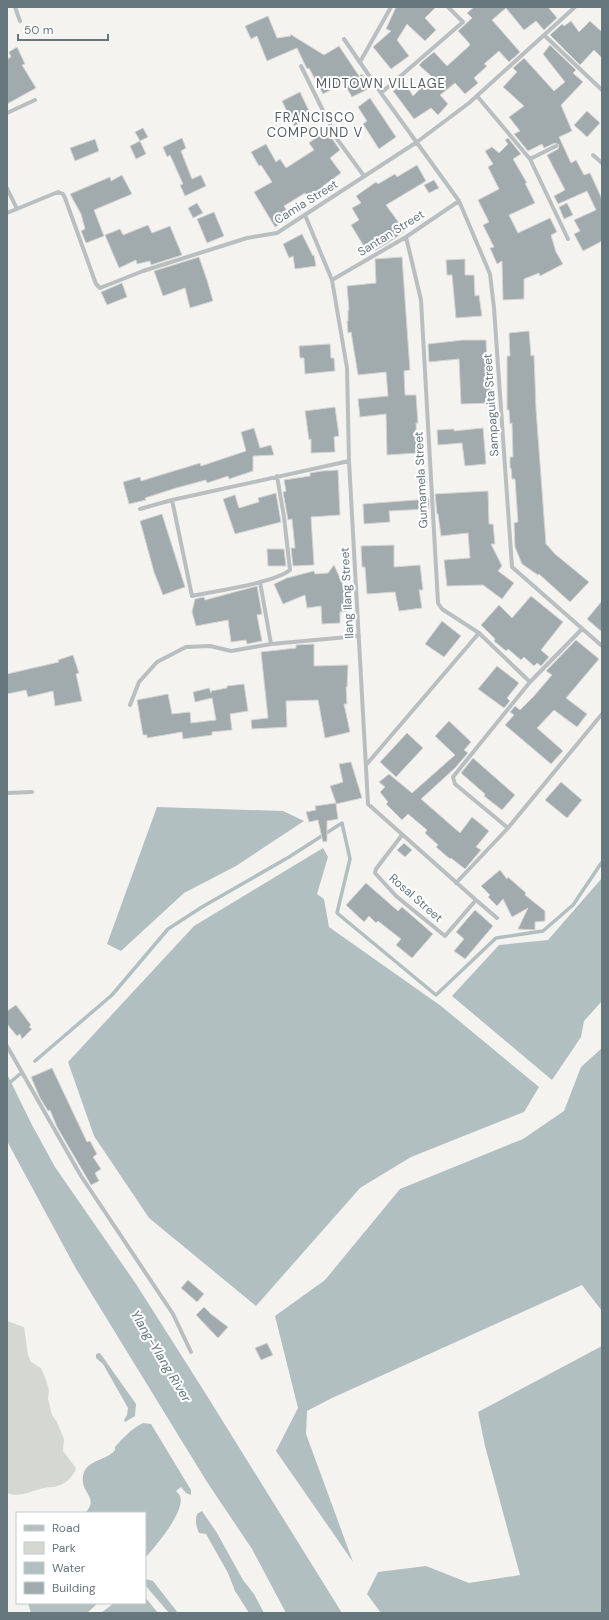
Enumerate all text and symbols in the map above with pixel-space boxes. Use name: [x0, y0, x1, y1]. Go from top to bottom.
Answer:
scale bar: [18, 16, 108, 42]
text: 50 m: [24, 22, 53, 38]
district label: MIDTOWN VILLAGE: [316, 75, 446, 92]
district label: FRANCISCO COMPOUND V: [267, 109, 363, 141]
street label: Camia Street: [271, 176, 341, 228]
street label: Santan Street: [355, 206, 428, 260]
street label: Sampaguita Street: [479, 353, 503, 457]
street label: Gumamela Street: [410, 431, 432, 529]
street label: Ilang Ilang Street: [337, 547, 357, 639]
street label: Rosal Street: [386, 870, 446, 926]
water label: Ylang-Ylang River: [127, 1307, 196, 1406]
legend: [16, 1512, 146, 1604]
text: Road: [52, 1520, 80, 1536]
text: Park: [52, 1540, 76, 1556]
text: Water: [52, 1560, 86, 1576]
text: Building: [52, 1580, 96, 1596]

